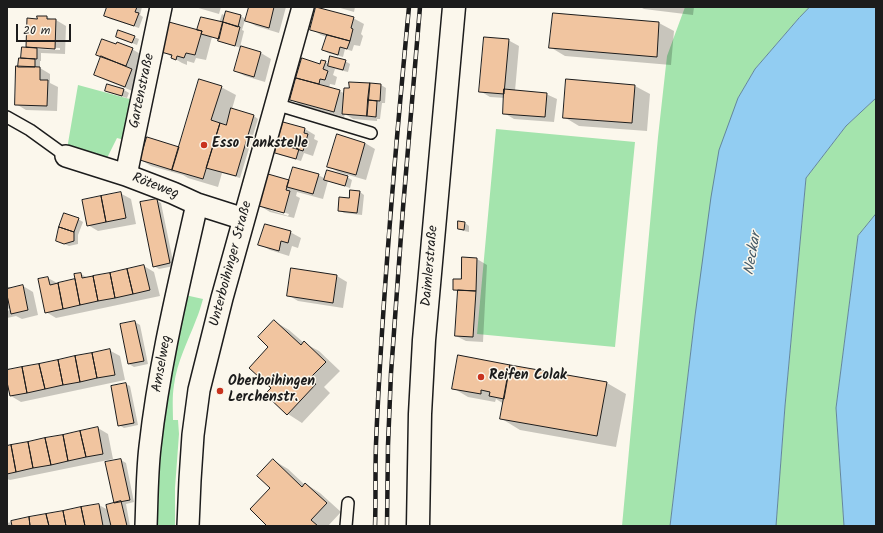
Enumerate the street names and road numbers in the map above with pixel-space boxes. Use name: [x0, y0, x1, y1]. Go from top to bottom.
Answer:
street label: Gartenstraße: [127, 52, 159, 130]
street label: Röteweg: [129, 170, 181, 204]
street label: Unterboihinger Straße: [207, 199, 257, 329]
street label: Daimlerstraße: [419, 225, 443, 307]
street label: Amselweg: [150, 334, 176, 394]

